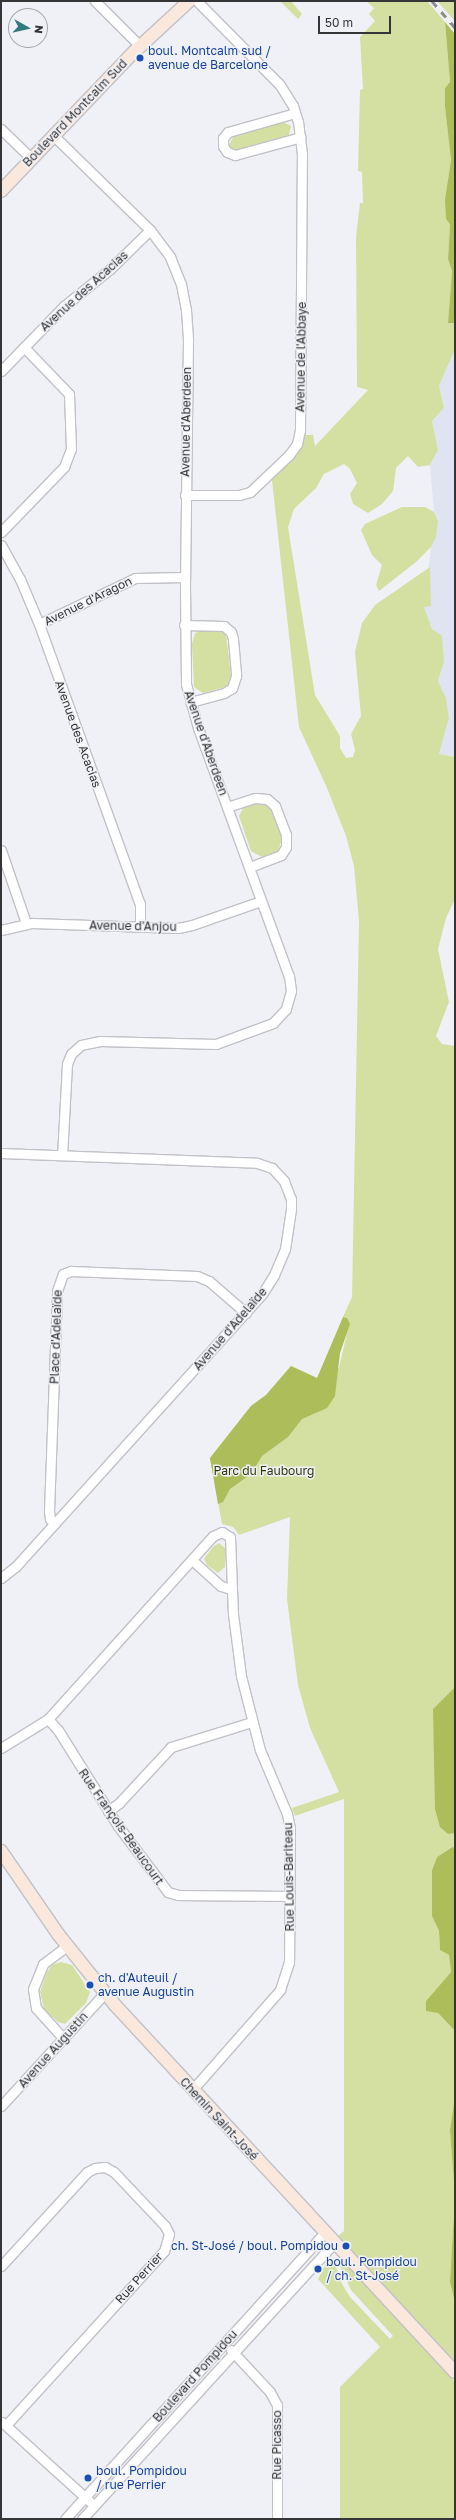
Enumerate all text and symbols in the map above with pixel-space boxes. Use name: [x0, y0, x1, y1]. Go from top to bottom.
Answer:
north arrow: [8, 8, 48, 48]
scale bar: [320, 8, 393, 34]
text: 50 m: [325, 15, 353, 30]
text: N: [32, 25, 46, 35]
place label: boul. Montcalm sud / avenue de Barcelone: [148, 44, 271, 72]
marker: boul. Montcalm sud / avenue de Barcelone: [135, 53, 145, 63]
street label: Boulevard Montcalm Sud: [20, 56, 130, 170]
street label: Avenue des Acacias: [37, 248, 131, 334]
street label: Avenue de l'Abbaye: [293, 302, 309, 412]
street label: Avenue d'Aberdeen: [178, 367, 194, 477]
street label: Avenue d'Aragon: [42, 574, 134, 628]
street label: Avenue des Acacias: [52, 678, 104, 790]
street label: Avenue d'Aberdeen: [181, 689, 231, 797]
street label: Avenue d'Anjou: [89, 918, 177, 934]
street label: Avenue d'Adelaïde: [190, 1285, 270, 1373]
street label: Place d'Adelaïde: [47, 1290, 65, 1384]
park label: Parc du Faubourg: [214, 1464, 314, 1478]
street label: Rue François-Beaucourt: [75, 1766, 167, 1888]
street label: Rue Louis-Bariteau: [281, 1822, 297, 1932]
place label: ch. d'Auteuil / avenue Augustin: [98, 1971, 194, 1999]
marker: ch. d'Auteuil / avenue Augustin: [85, 1980, 95, 1990]
street label: Avenue Augustin: [15, 2009, 91, 2091]
street label: Chemin Saint-José: [177, 2075, 261, 2163]
place label: ch. St-José / boul. Pompidou: [171, 2239, 338, 2253]
marker: ch. St-José / boul. Pompidou: [341, 2241, 351, 2251]
street label: Rue Perrier: [112, 2249, 166, 2307]
place label: boul. Pompidou / ch. St-José: [326, 2255, 417, 2283]
marker: boul. Pompidou / ch. St-José: [313, 2264, 323, 2274]
street label: Boulevard Pompidou: [150, 2327, 240, 2425]
street label: Rue Picasso: [270, 2410, 284, 2480]
place label: boul. Pompidou / rue Perrier: [96, 2464, 187, 2492]
marker: boul. Pompidou / rue Perrier: [83, 2473, 93, 2483]

